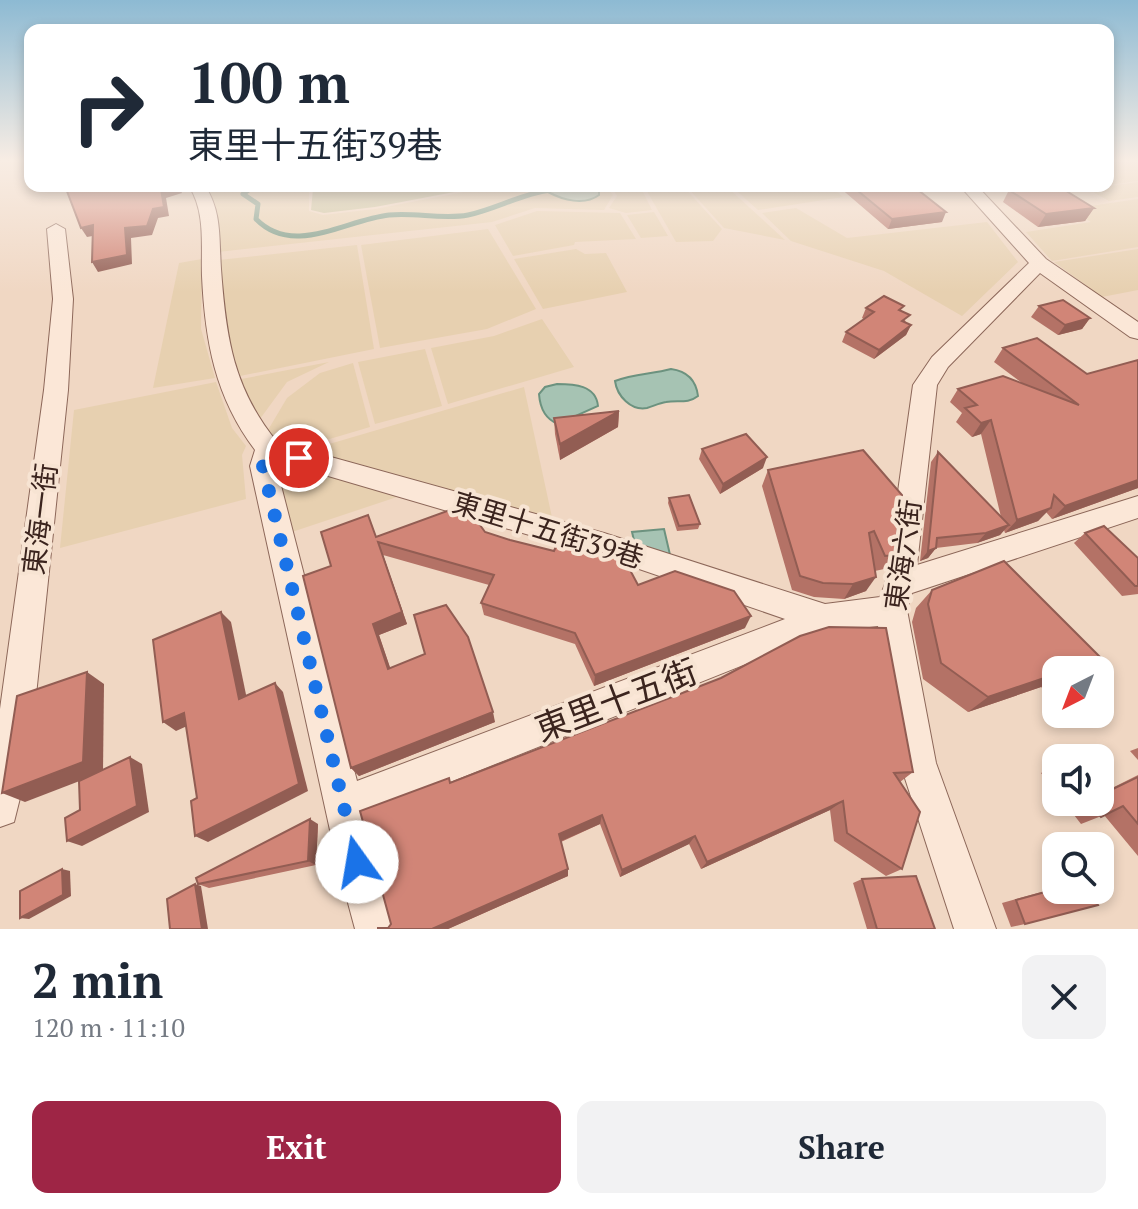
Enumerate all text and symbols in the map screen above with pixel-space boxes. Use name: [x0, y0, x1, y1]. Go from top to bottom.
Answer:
text: 100 m: [188, 45, 350, 119]
icon: right: [56, 56, 160, 160]
text: 東里十五街39巷: [188, 121, 442, 168]
pin: [265, 424, 333, 492]
icon: arrive: [277, 436, 321, 480]
street label: 東海一街: [14, 461, 65, 577]
street label: 東里十五街39巷: [448, 483, 648, 576]
street label: 東海六街: [876, 497, 929, 613]
street label: 東里十五街: [528, 648, 703, 751]
north arrow: [1042, 656, 1114, 728]
map controls: [1042, 656, 1114, 904]
button: sound: [1042, 744, 1114, 816]
position arrow: [315, 820, 399, 904]
button: search: [1042, 832, 1114, 904]
text: 2 min: [32, 948, 163, 1012]
button: close: [1022, 955, 1106, 1039]
text: 120 m · 11:10: [32, 1010, 185, 1044]
button: Exit: [32, 1101, 561, 1193]
button: Share: [577, 1101, 1106, 1193]

